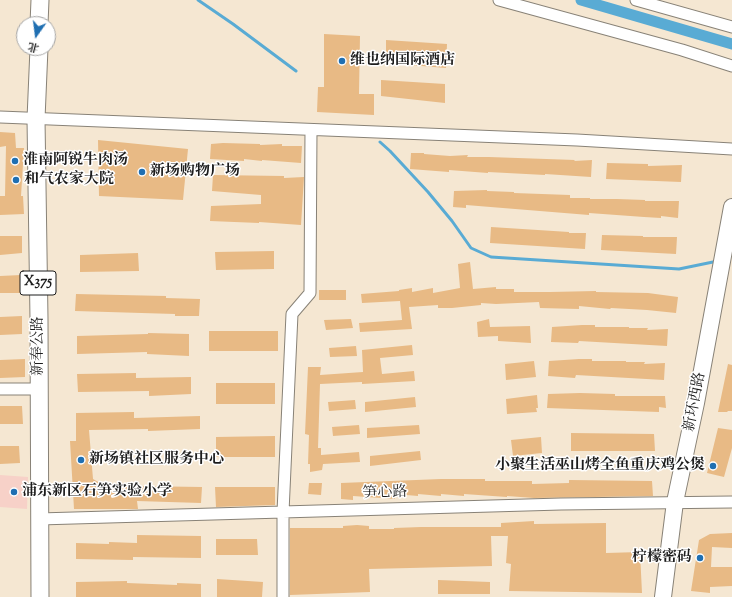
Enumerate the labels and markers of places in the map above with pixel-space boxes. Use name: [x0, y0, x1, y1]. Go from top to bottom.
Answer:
place label: 维也纳国际酒店: [350, 52, 455, 70]
marker: 维也纳国际酒店: [337, 56, 347, 66]
place label: 淮南阿锐牛肉汤: [23, 152, 128, 170]
marker: 淮南阿锐牛肉汤: [10, 156, 20, 166]
place label: 新场购物广场: [150, 163, 240, 181]
marker: 新场购物广场: [137, 167, 147, 177]
place label: 和气农家大院: [24, 171, 114, 189]
marker: 和气农家大院: [11, 175, 21, 185]
place label: 新场镇社区服务中心: [89, 451, 224, 469]
marker: 新场镇社区服务中心: [76, 455, 86, 465]
place label: 小聚生活巫山烤全鱼重庆鸡公煲: [495, 457, 705, 475]
marker: 小聚生活巫山烤全鱼重庆鸡公煲: [708, 461, 718, 471]
place label: 浦东新区石笋实验小学: [22, 483, 172, 501]
marker: 浦东新区石笋实验小学: [9, 487, 19, 497]
place label: 柠檬密码: [632, 549, 692, 567]
marker: 柠檬密码: [695, 553, 705, 563]

